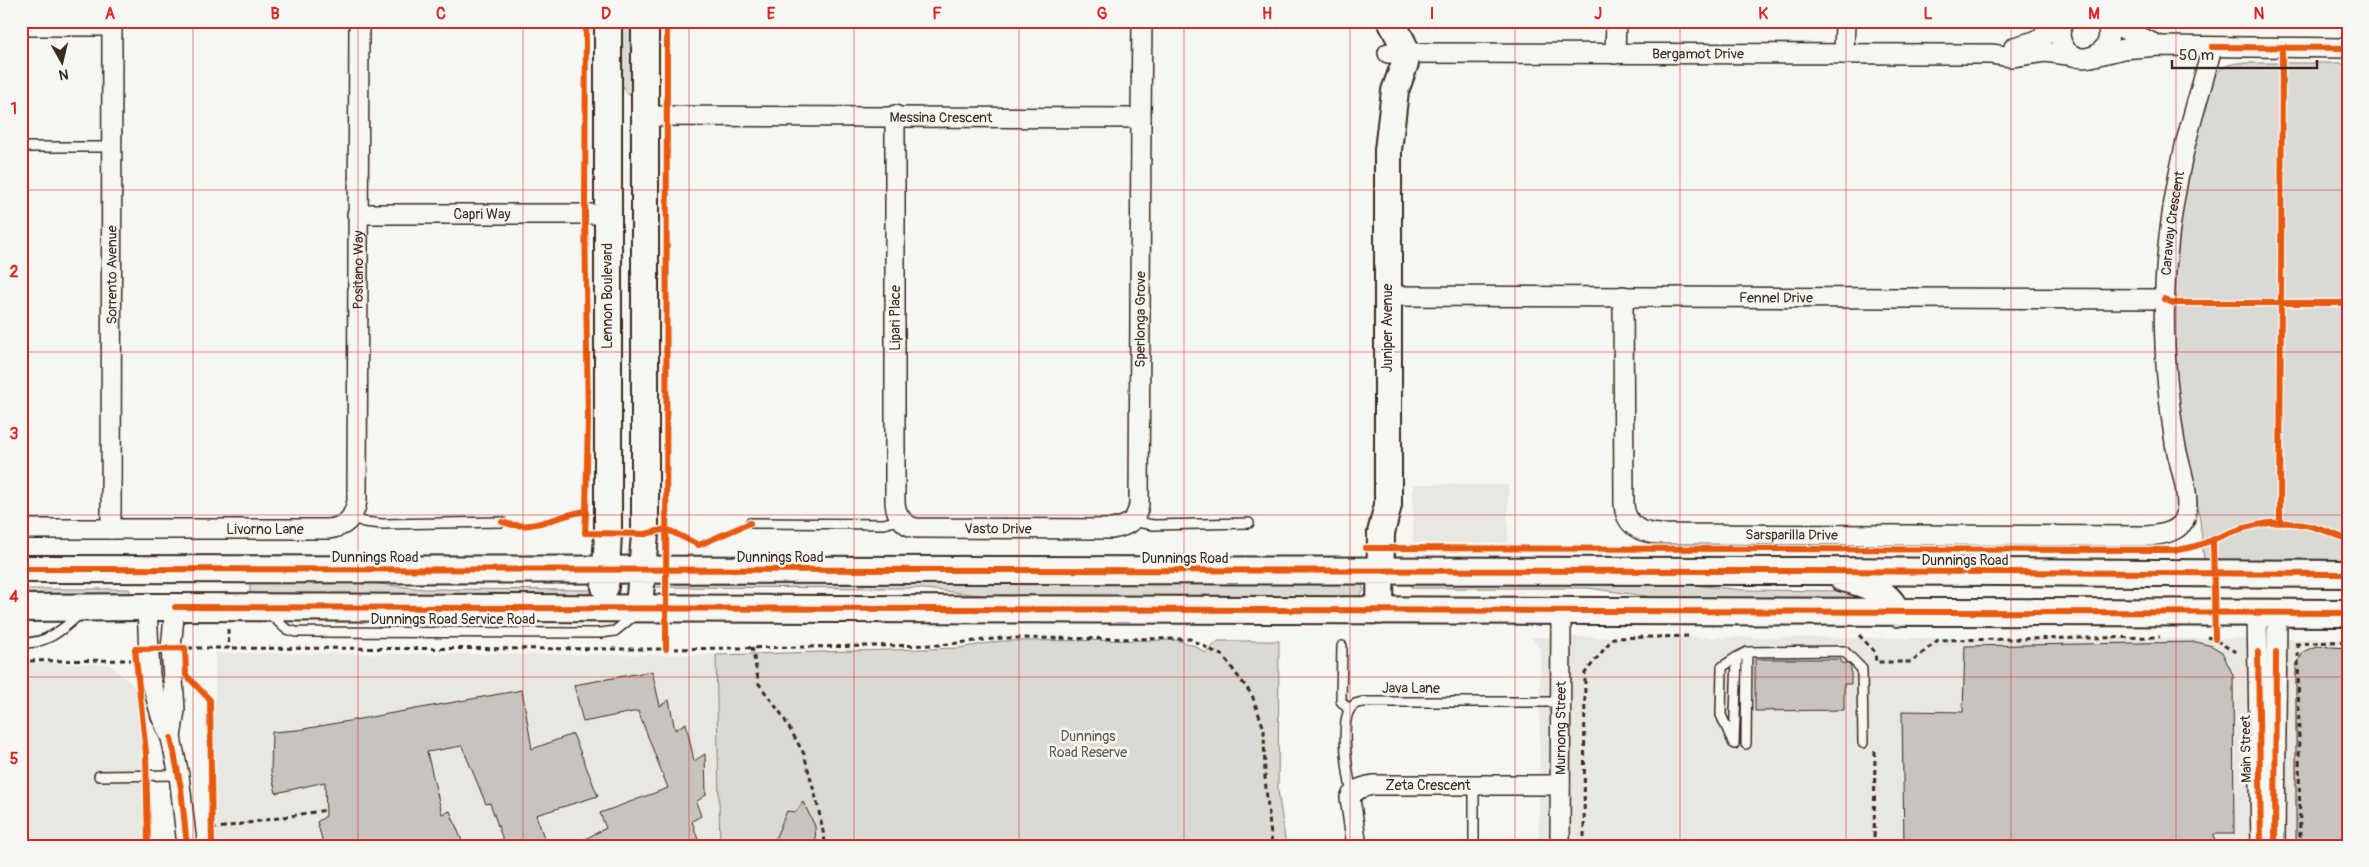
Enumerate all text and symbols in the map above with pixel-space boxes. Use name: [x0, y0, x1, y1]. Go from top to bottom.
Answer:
text: A: [105, 4, 116, 24]
text: B: [270, 4, 280, 24]
text: C: [436, 4, 446, 24]
text: D: [601, 4, 611, 24]
text: E: [767, 4, 776, 24]
text: F: [932, 4, 942, 24]
text: G: [1097, 4, 1108, 24]
text: H: [1262, 4, 1272, 24]
text: I: [1430, 4, 1434, 24]
text: J: [1594, 4, 1602, 24]
text: K: [1758, 4, 1768, 24]
text: L: [1923, 4, 1933, 24]
text: M: [2088, 4, 2100, 24]
text: N: [2254, 4, 2265, 24]
north arrow: [38, 38, 88, 88]
scale bar: [2172, 38, 2316, 70]
street label: Bergamot Drive: [1652, 45, 1744, 62]
text: 50 m: [2179, 46, 2214, 65]
text: N: [58, 65, 70, 83]
text: 1: [11, 99, 17, 119]
street label: Messina Crescent: [889, 108, 993, 126]
street label: Caraway Crescent: [2157, 169, 2188, 276]
street label: Capri Way: [454, 206, 510, 223]
street label: Sorrento Avenue: [103, 225, 120, 325]
street label: Positano Way: [349, 230, 367, 310]
street label: Lennon Boulevard: [599, 243, 616, 349]
text: 2: [10, 262, 19, 282]
street label: Sperlonga Grove: [1131, 271, 1149, 368]
street label: Juniper Avenue: [1379, 284, 1396, 372]
street label: Lipari Place: [887, 285, 904, 351]
street label: Fennel Drive: [1739, 289, 1813, 306]
text: 3: [10, 424, 19, 444]
street label: Vasto Drive: [964, 520, 1032, 537]
street label: Livorno Lane: [226, 521, 304, 538]
street label: Sarsparilla Drive: [1745, 526, 1838, 543]
street label: Dunnings Road: [331, 549, 419, 566]
street label: Dunnings Road: [736, 549, 824, 566]
street label: Dunnings Road: [1141, 550, 1229, 567]
street label: Dunnings Road: [1921, 552, 2009, 569]
text: 4: [9, 587, 19, 607]
street label: Dunnings Road Service Road: [371, 611, 536, 628]
street label: Java Lane: [1382, 680, 1440, 697]
street label: Murnong Street: [1552, 681, 1569, 775]
street label: Main Street: [2237, 715, 2255, 783]
park label: Dunnings Road Reserve: [1049, 728, 1127, 761]
text: 5: [10, 749, 19, 769]
street label: Zeta Crescent: [1385, 777, 1471, 794]

